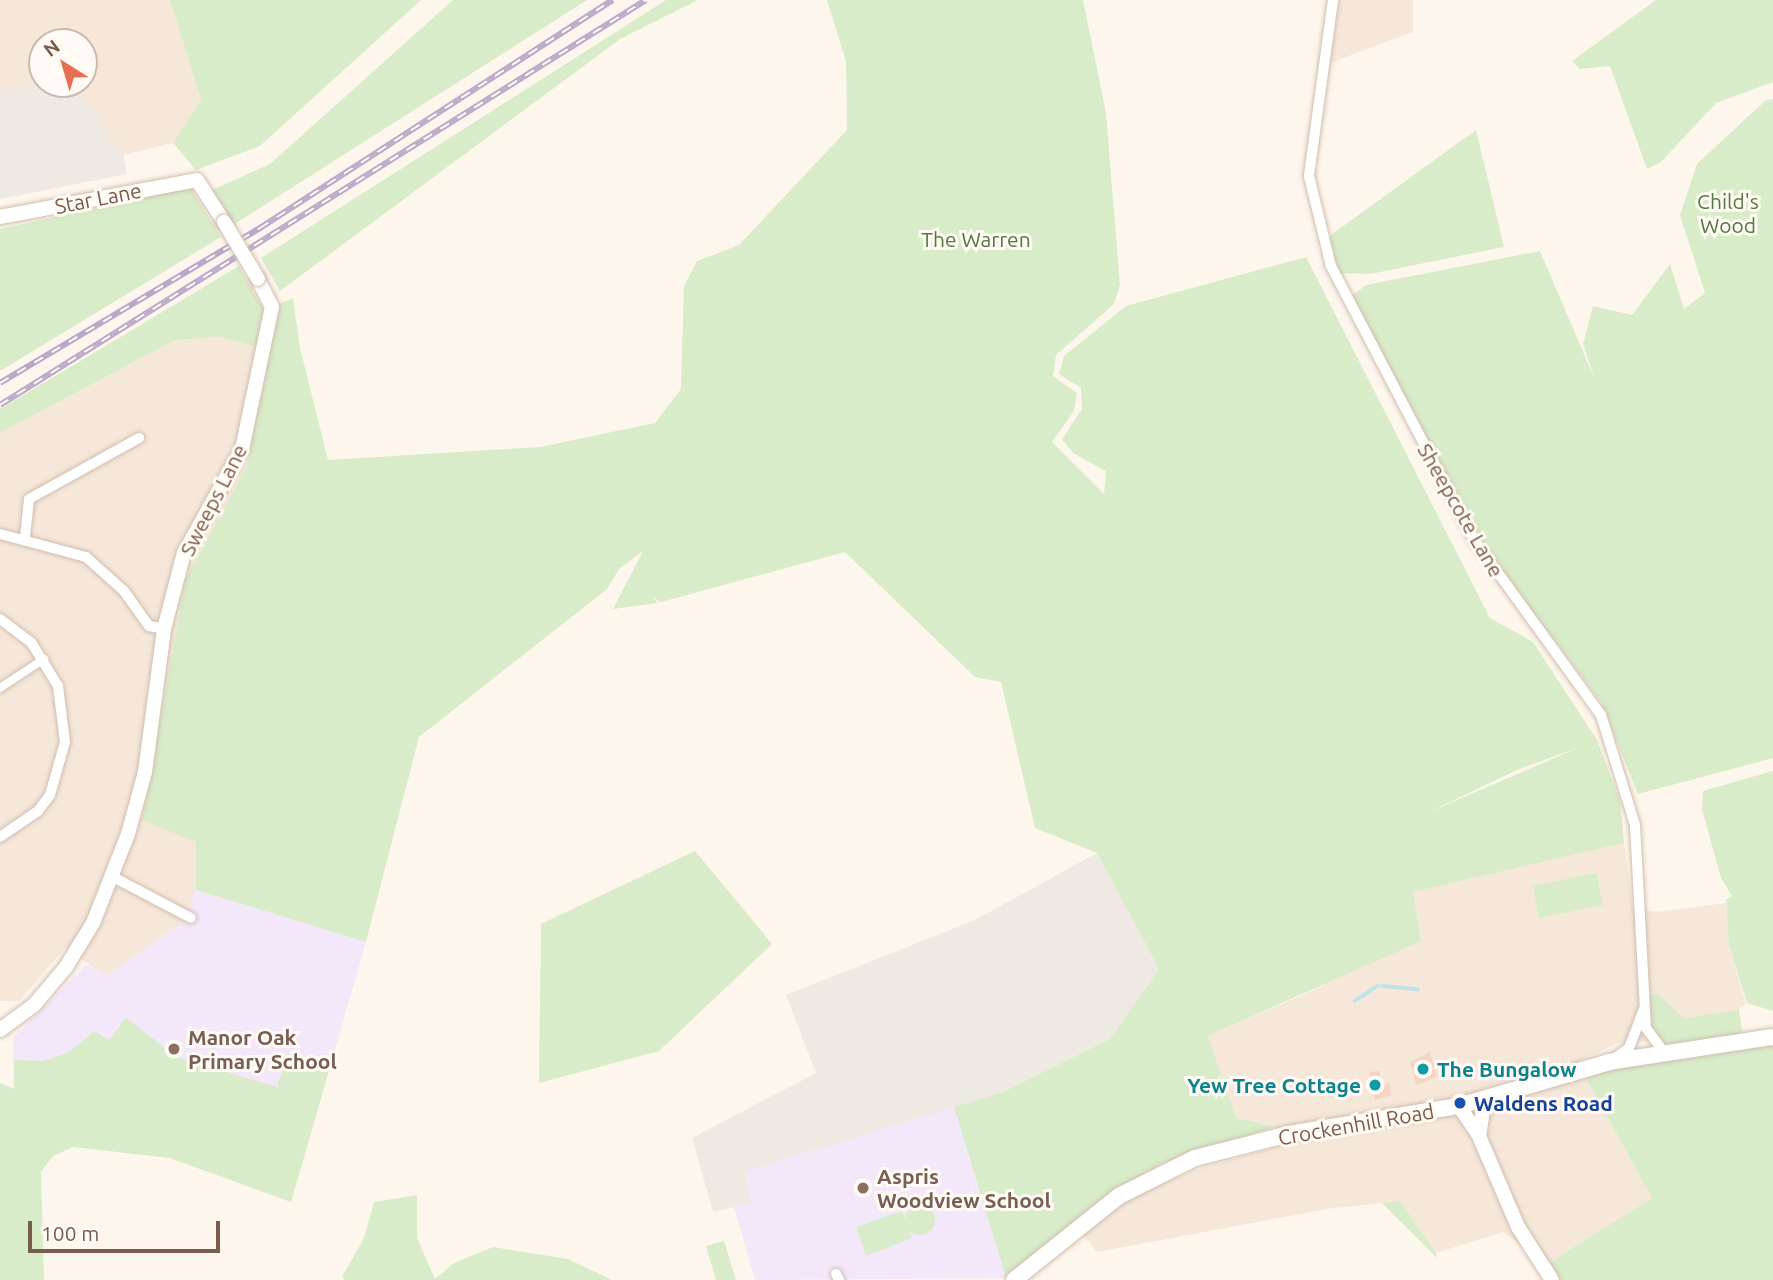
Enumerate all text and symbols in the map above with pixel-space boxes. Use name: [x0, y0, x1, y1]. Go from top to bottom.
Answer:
north arrow: [28, 28, 98, 98]
text: N: [39, 35, 64, 61]
street label: Star Lane: [52, 177, 144, 219]
park label: Child's Wood: [1697, 188, 1759, 238]
park label: The Warren: [921, 226, 1031, 252]
street label: Sheepcote Lane: [1413, 439, 1509, 581]
street label: Sweeps Lane: [174, 440, 252, 560]
place label: Manor Oak Primary School: [188, 1024, 337, 1074]
marker: Manor Oak Primary School: [166, 1041, 182, 1057]
place label: The Bungalow: [1437, 1056, 1576, 1082]
marker: The Bungalow: [1415, 1061, 1431, 1077]
place label: Yew Tree Cottage: [1187, 1072, 1361, 1098]
marker: Yew Tree Cottage: [1367, 1077, 1383, 1093]
place label: Waldens Road: [1474, 1090, 1613, 1116]
marker: Waldens Road: [1452, 1095, 1468, 1111]
street label: Crockenhill Road: [1276, 1098, 1436, 1150]
place label: Aspris Woodview School: [877, 1163, 1051, 1213]
marker: Aspris Woodview School: [855, 1180, 871, 1196]
scale bar: [32, 1206, 224, 1250]
text: 100 m: [41, 1221, 99, 1245]

